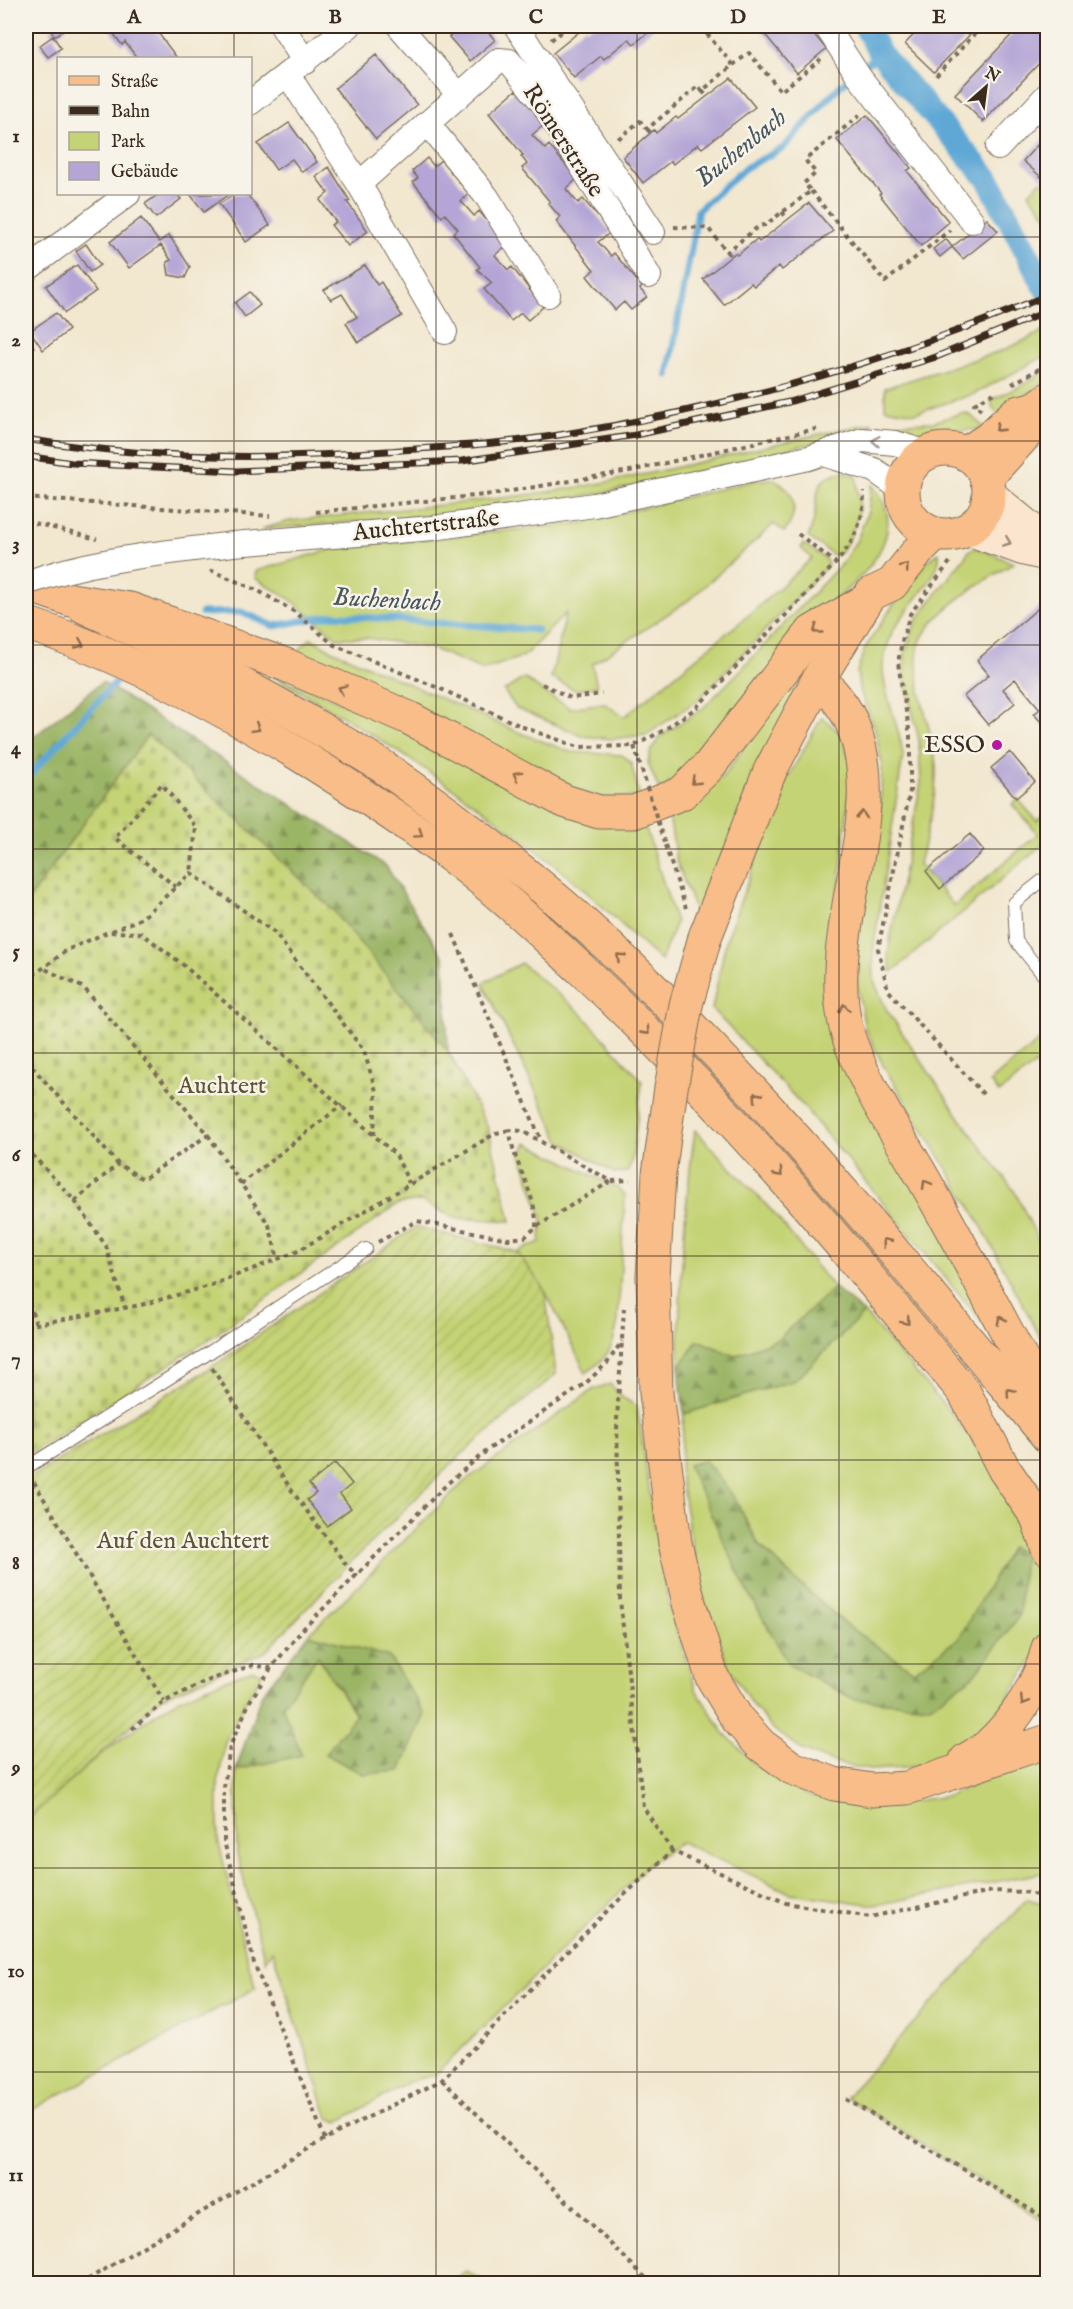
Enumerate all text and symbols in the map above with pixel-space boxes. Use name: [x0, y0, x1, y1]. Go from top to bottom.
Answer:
text: A: [126, 5, 142, 30]
text: B: [328, 5, 342, 30]
text: C: [529, 5, 543, 30]
text: D: [730, 5, 746, 30]
text: E: [932, 5, 946, 30]
legend: [57, 57, 252, 195]
north arrow: [956, 57, 1016, 117]
text: N: [980, 63, 1003, 88]
text: Straße: [111, 71, 158, 94]
street label: Römerstraße: [515, 79, 611, 203]
text: Bahn: [111, 101, 150, 124]
water label: Buchenbach: [689, 101, 793, 195]
text: 1: [12, 124, 20, 149]
text: Park: [111, 131, 146, 154]
text: Gebäude: [111, 161, 178, 184]
text: 2: [11, 328, 21, 353]
one-way arrow: [996, 421, 1006, 432]
one-way arrow: [871, 435, 880, 448]
street label: Auchtertstraße: [350, 503, 501, 549]
text: 3: [12, 532, 20, 557]
one-way arrow: [1001, 535, 1012, 547]
one-way arrow: [898, 563, 909, 574]
water label: Buchenbach: [332, 581, 442, 619]
one-way arrow: [813, 623, 824, 634]
one-way arrow: [74, 636, 85, 648]
one-way arrow: [337, 684, 348, 696]
one-way arrow: [250, 721, 260, 733]
place label: ESSO: [924, 730, 985, 761]
text: 4: [11, 736, 22, 761]
marker: ESSO: [990, 738, 1004, 752]
one-way arrow: [512, 771, 523, 782]
one-way arrow: [691, 773, 702, 784]
one-way arrow: [855, 811, 868, 820]
one-way arrow: [413, 827, 424, 838]
text: 5: [12, 939, 20, 964]
one-way arrow: [616, 953, 626, 964]
one-way arrow: [838, 1004, 851, 1013]
one-way arrow: [638, 1023, 649, 1034]
park label: Auchtert: [177, 1071, 266, 1102]
one-way arrow: [753, 1092, 764, 1103]
text: 6: [12, 1143, 22, 1168]
one-way arrow: [772, 1166, 783, 1176]
one-way arrow: [922, 1180, 933, 1190]
one-way arrow: [882, 1238, 893, 1249]
one-way arrow: [898, 1314, 909, 1325]
one-way arrow: [997, 1316, 1008, 1327]
text: 7: [11, 1347, 21, 1372]
one-way arrow: [1007, 1388, 1018, 1399]
park label: Auf den Auchtert: [96, 1526, 269, 1557]
text: 8: [12, 1551, 20, 1576]
one-way arrow: [1020, 1695, 1032, 1705]
text: 9: [11, 1755, 21, 1780]
text: 10: [7, 1959, 25, 1984]
text: 11: [9, 2163, 23, 2188]

